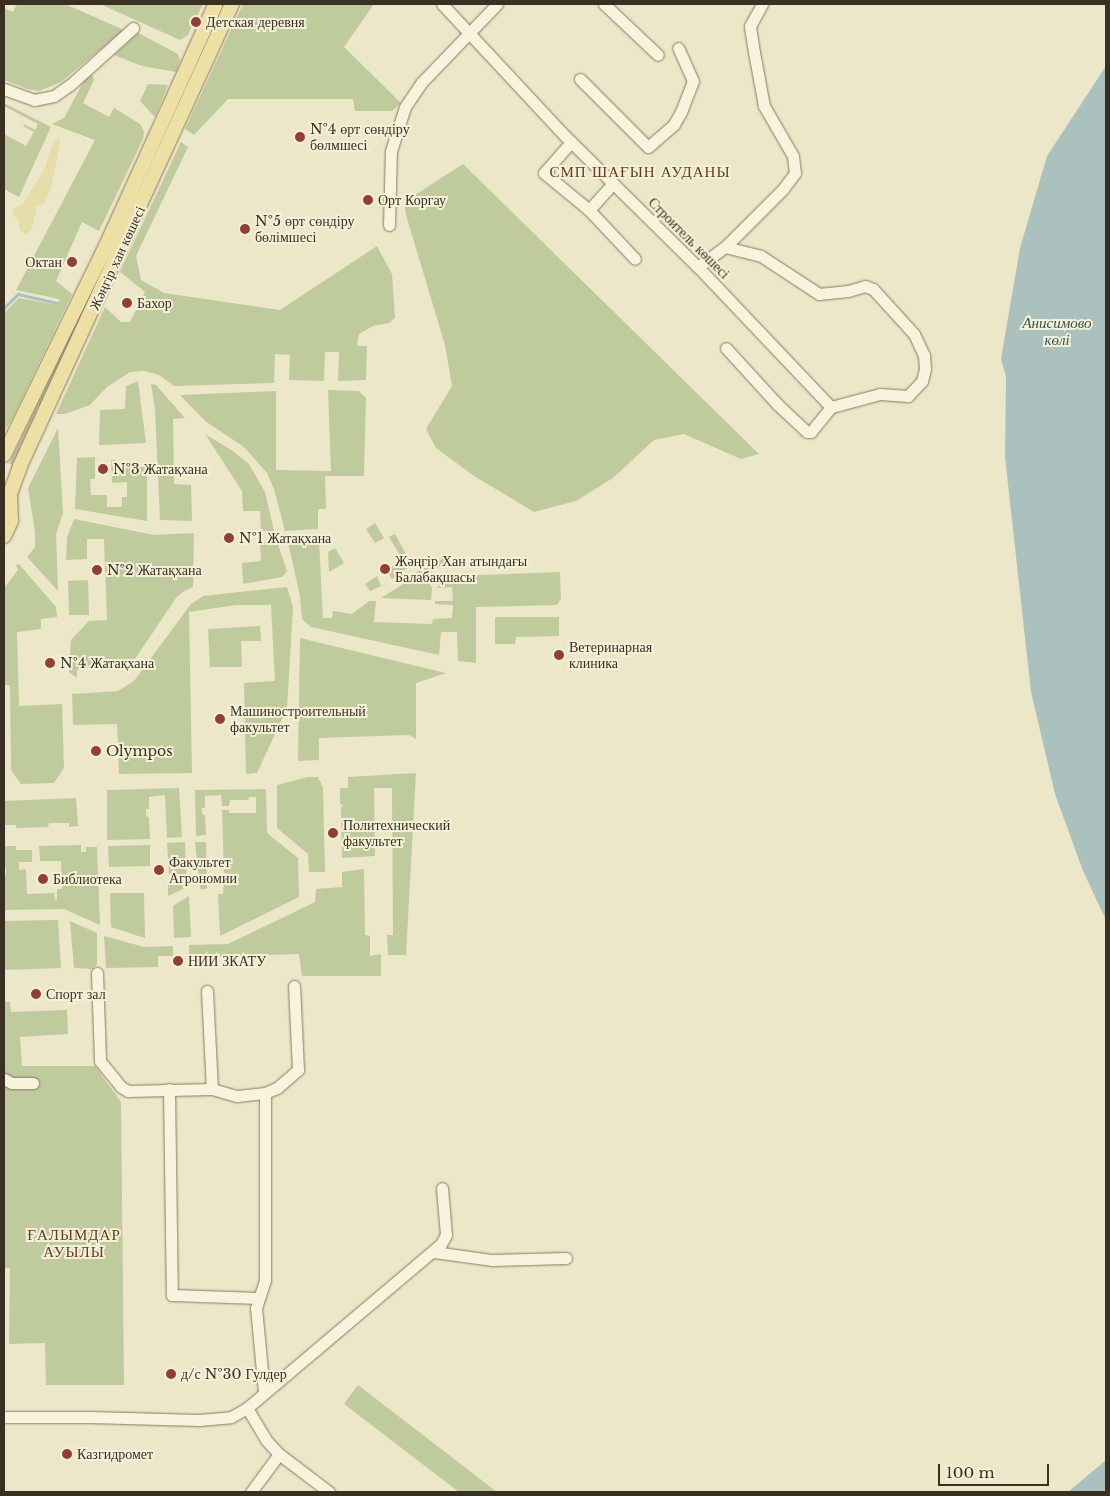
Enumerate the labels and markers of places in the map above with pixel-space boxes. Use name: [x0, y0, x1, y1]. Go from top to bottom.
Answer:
place label: Детская деревня: [206, 14, 305, 30]
marker: Детская деревня: [190, 16, 202, 28]
place label: №4 өрт сөндіру бөлмшесі: [310, 121, 410, 154]
marker: №4 өрт сөндіру бөлмшесі: [294, 131, 306, 143]
place label: Орт Коргау: [378, 192, 446, 208]
marker: Орт Коргау: [362, 194, 374, 206]
place label: №5 өрт сөндіру бөлімшесі: [255, 213, 354, 246]
marker: №5 өрт сөндіру бөлімшесі: [239, 223, 251, 235]
place label: Октан: [25, 254, 62, 270]
marker: Октан: [66, 256, 78, 268]
place label: Бахор: [137, 295, 172, 311]
marker: Бахор: [121, 297, 133, 309]
place label: №3 Жатақхана: [113, 461, 208, 477]
marker: №3 Жатақхана: [97, 463, 109, 475]
place label: №1 Жатақхана: [239, 530, 331, 546]
marker: №1 Жатақхана: [223, 532, 235, 544]
place label: Жәңгір Хан атындағы Балабақшасы: [395, 553, 527, 586]
place label: №2 Жатақхана: [107, 562, 202, 578]
marker: Жәңгір Хан атындағы Балабақшасы: [379, 563, 391, 575]
marker: №2 Жатақхана: [91, 564, 103, 576]
place label: Ветеринарная клиника: [569, 639, 652, 672]
marker: Ветеринарная клиника: [553, 649, 565, 661]
place label: №4 Жатақхана: [60, 655, 154, 671]
marker: №4 Жатақхана: [44, 657, 56, 669]
place label: Машиностроительный факультет: [230, 703, 366, 736]
marker: Машиностроительный факультет: [214, 713, 226, 725]
place label: Olympos: [106, 743, 173, 759]
marker: Olympos: [90, 745, 102, 757]
place label: Политехнический факультет: [343, 817, 450, 850]
marker: Политехнический факультет: [327, 827, 339, 839]
place label: Факультет Агрономии: [169, 854, 237, 886]
marker: Факультет Агрономии: [153, 864, 165, 876]
place label: Библиотека: [53, 871, 122, 887]
marker: Библиотека: [37, 873, 49, 885]
place label: НИИ ЗКАТУ: [188, 953, 266, 969]
marker: НИИ ЗКАТУ: [172, 955, 184, 967]
place label: Спорт зал: [46, 986, 106, 1002]
marker: Спорт зал: [30, 988, 42, 1000]
place label: д/с №30 Гулдер: [181, 1366, 287, 1382]
marker: д/с №30 Гулдер: [165, 1368, 177, 1380]
place label: Казгидромет: [77, 1446, 153, 1462]
marker: Казгидромет: [61, 1448, 73, 1460]

